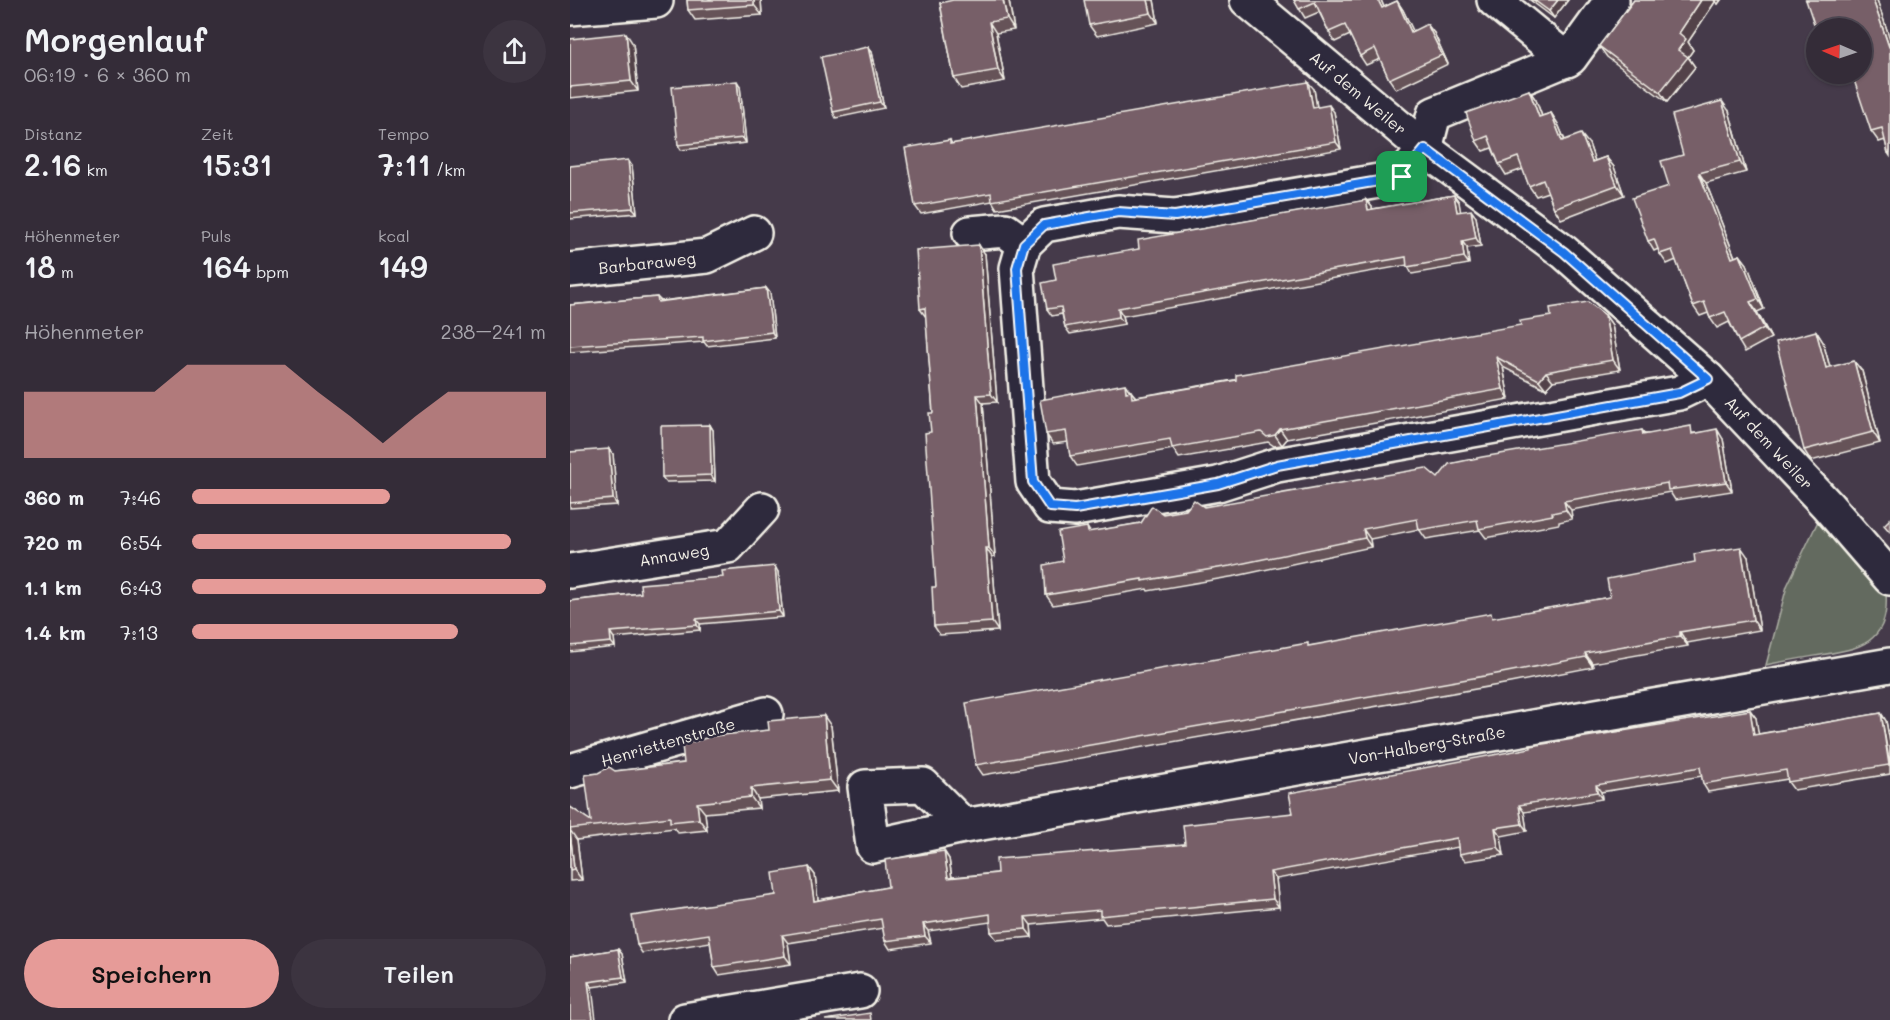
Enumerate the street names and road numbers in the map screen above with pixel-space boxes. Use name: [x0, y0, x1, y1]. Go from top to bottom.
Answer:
street label: Auf dem Weiler: [1306, 46, 1411, 139]
street label: Barbaraweg: [597, 247, 697, 278]
street label: Auf dem Weiler: [1721, 392, 1818, 494]
street label: Annaweg: [638, 539, 710, 570]
street label: Henriettenstraße: [598, 712, 737, 771]
street label: Von-Halberg-Straße: [1347, 720, 1507, 769]

